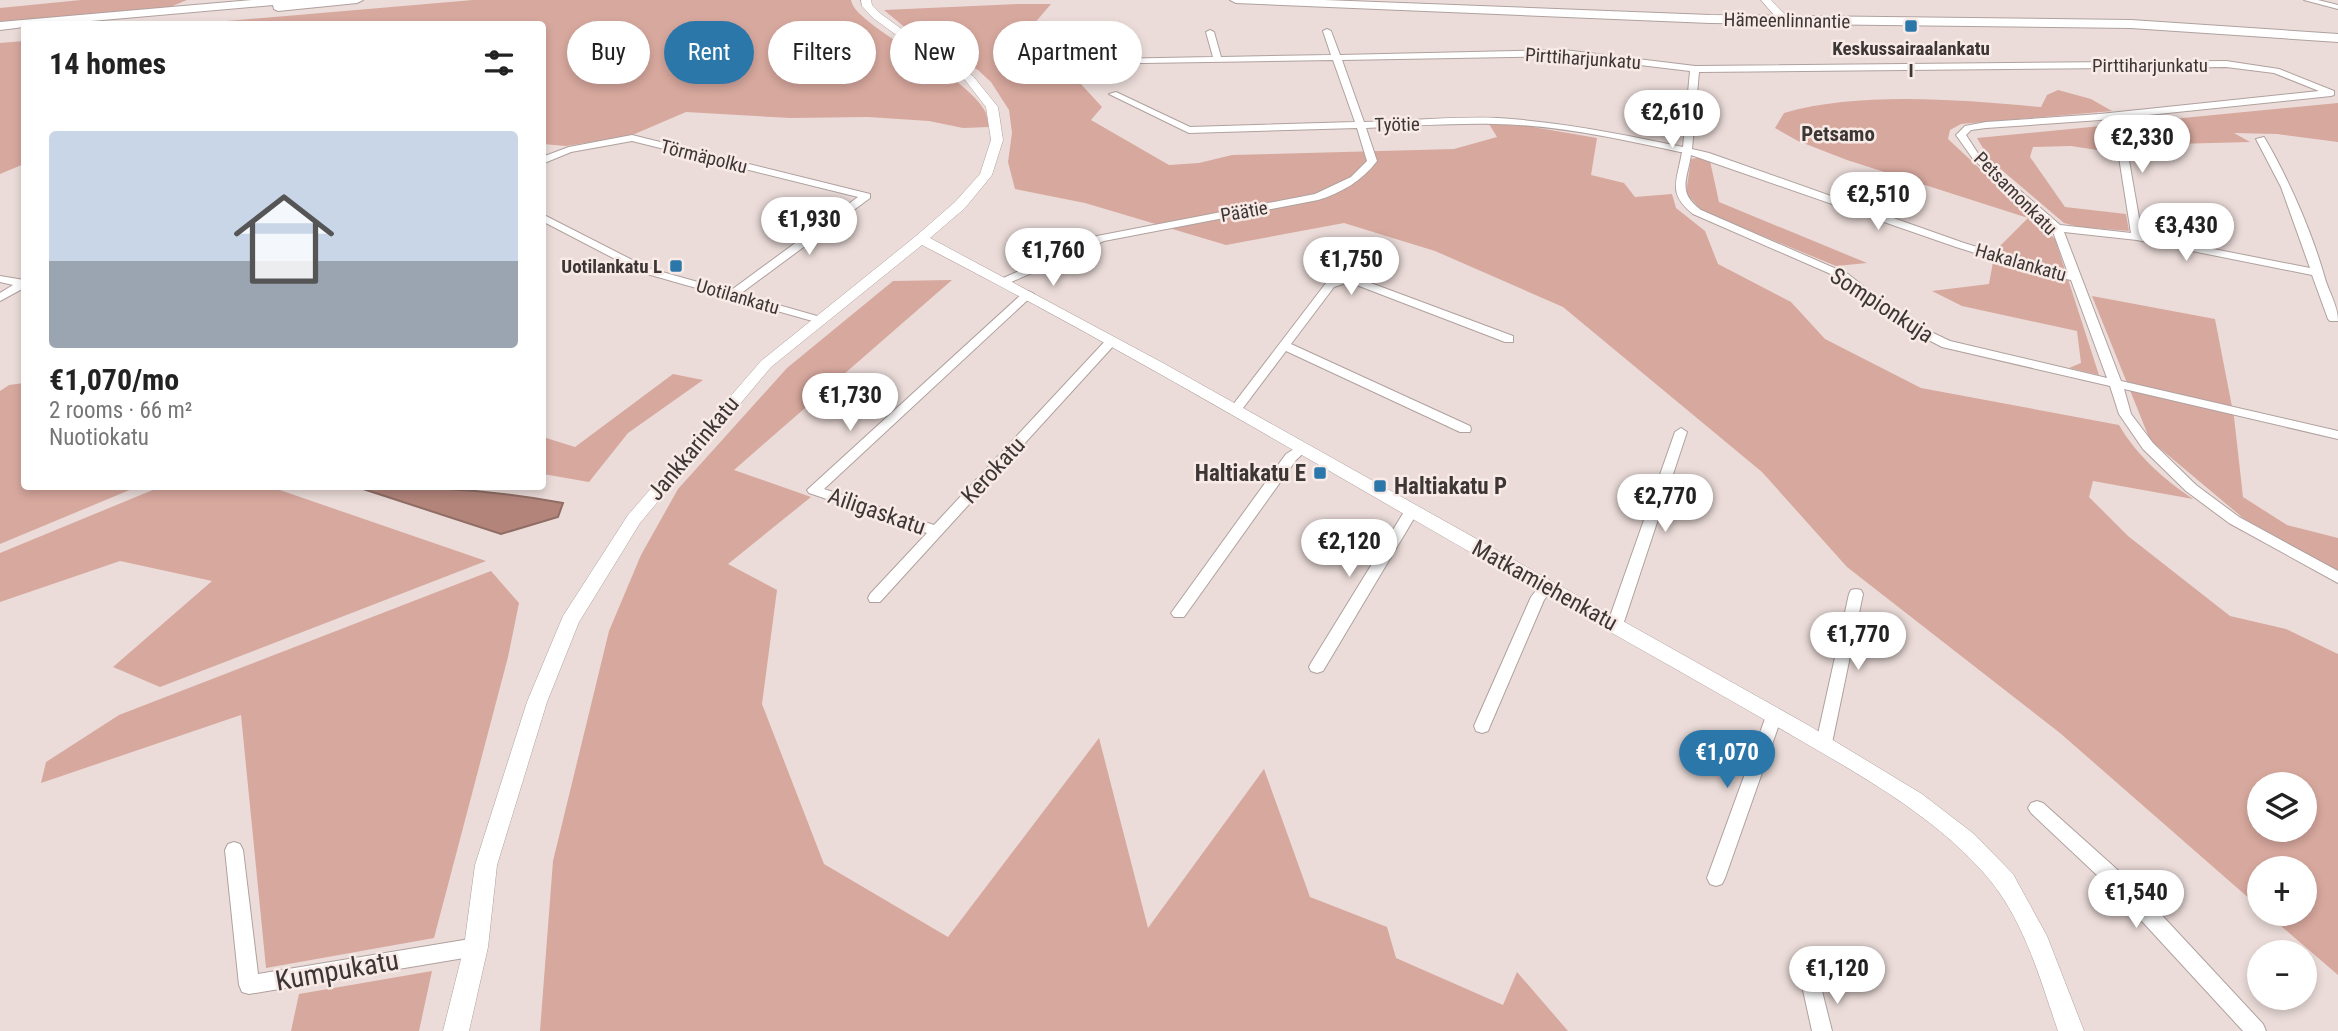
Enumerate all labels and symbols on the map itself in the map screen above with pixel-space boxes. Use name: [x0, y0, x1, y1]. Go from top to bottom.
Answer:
street label: Hämeenlinnantie: [1724, 8, 1851, 33]
marker: Keskussairaalankatu I: [1903, 18, 1919, 34]
place label: Keskussairaalankatu I: [1832, 37, 1990, 82]
street label: Pirttiharjunkatu: [1524, 43, 1642, 74]
street label: Pirttiharjunkatu: [2092, 54, 2208, 77]
pin: €2,610: [1615, 90, 1729, 150]
street label: Työtie: [1374, 113, 1420, 136]
pin: €2,330: [2085, 116, 2199, 175]
district label: Petsamo: [1801, 122, 1875, 146]
street label: Törmäpolku: [658, 135, 750, 178]
street label: Petsamonkatu: [1969, 147, 2062, 240]
pin: €2,510: [1821, 173, 1935, 232]
street label: Päätie: [1219, 196, 1270, 227]
pin: €1,930: [752, 198, 866, 257]
pin: €3,430: [2129, 204, 2243, 263]
pin: €1,760: [996, 229, 1110, 288]
pin: €1,750: [1294, 238, 1408, 297]
street label: Hakalankatu: [1973, 239, 2069, 286]
place label: Uotilankatu L: [561, 255, 662, 278]
marker: Uotilankatu L: [668, 258, 684, 274]
street label: Sompionkuja: [1825, 262, 1938, 349]
street label: Uotilankatu: [694, 274, 782, 319]
pin: €1,730: [793, 374, 907, 433]
street label: Jankkarinkatu: [642, 391, 745, 506]
street label: Kerokatu: [956, 432, 1031, 509]
place label: Haltiakatu E: [1195, 460, 1306, 487]
marker: Haltiakatu E: [1312, 465, 1328, 481]
place label: Haltiakatu P: [1394, 473, 1507, 500]
pin: €2,770: [1608, 475, 1722, 534]
marker: Haltiakatu P: [1372, 478, 1388, 494]
street label: Ailigaskatu: [825, 482, 929, 541]
pin: €2,120: [1292, 520, 1406, 579]
street label: Matkamiehenkatu: [1467, 534, 1622, 637]
pin: €1,770: [1801, 612, 1915, 672]
pin: €1,070: [1670, 730, 1784, 790]
pin: €1,540: [2079, 870, 2193, 930]
street label: Kumpukatu: [273, 943, 401, 998]
pin: €1,120: [1780, 946, 1894, 1006]

